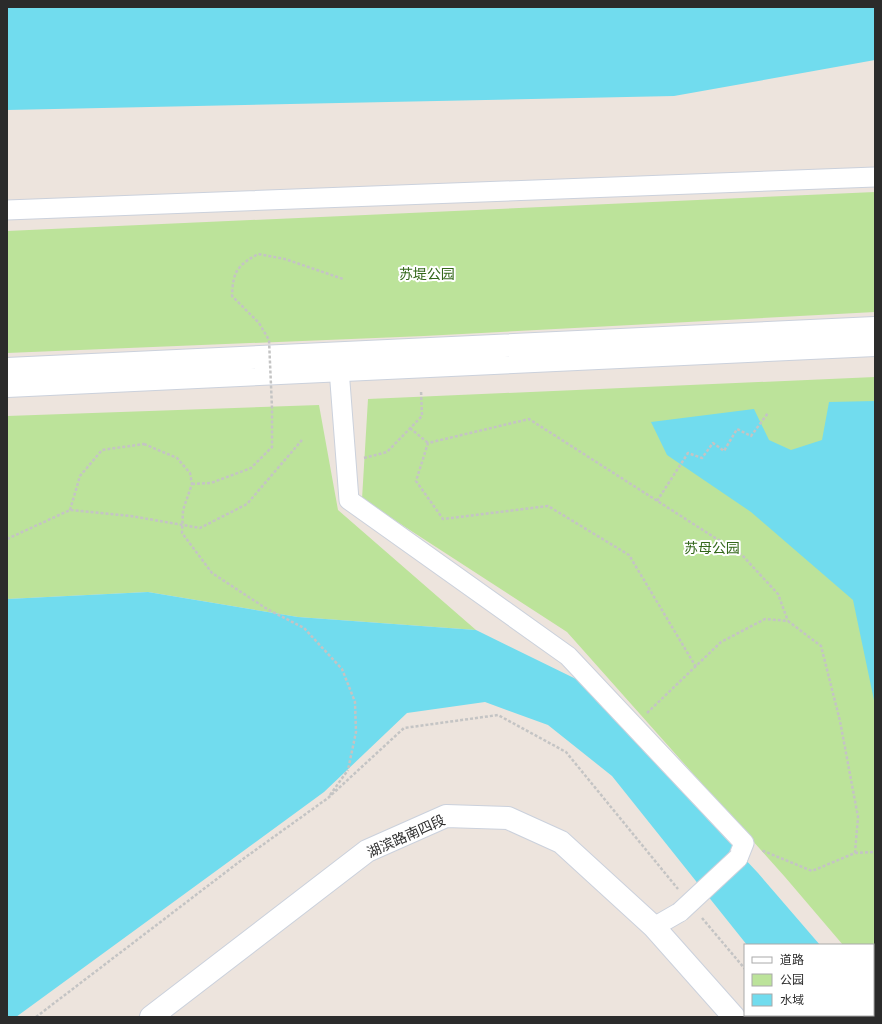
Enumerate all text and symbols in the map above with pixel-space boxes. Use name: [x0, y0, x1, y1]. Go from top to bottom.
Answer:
park label: 苏堤公园: [399, 265, 455, 283]
park label: 苏母公园: [684, 539, 740, 557]
street label: 湖滨路南四段: [364, 811, 448, 861]
legend: [744, 944, 874, 1016]
text: 道路: [780, 952, 804, 968]
text: 公园: [780, 972, 804, 988]
text: 水域: [780, 992, 804, 1008]

